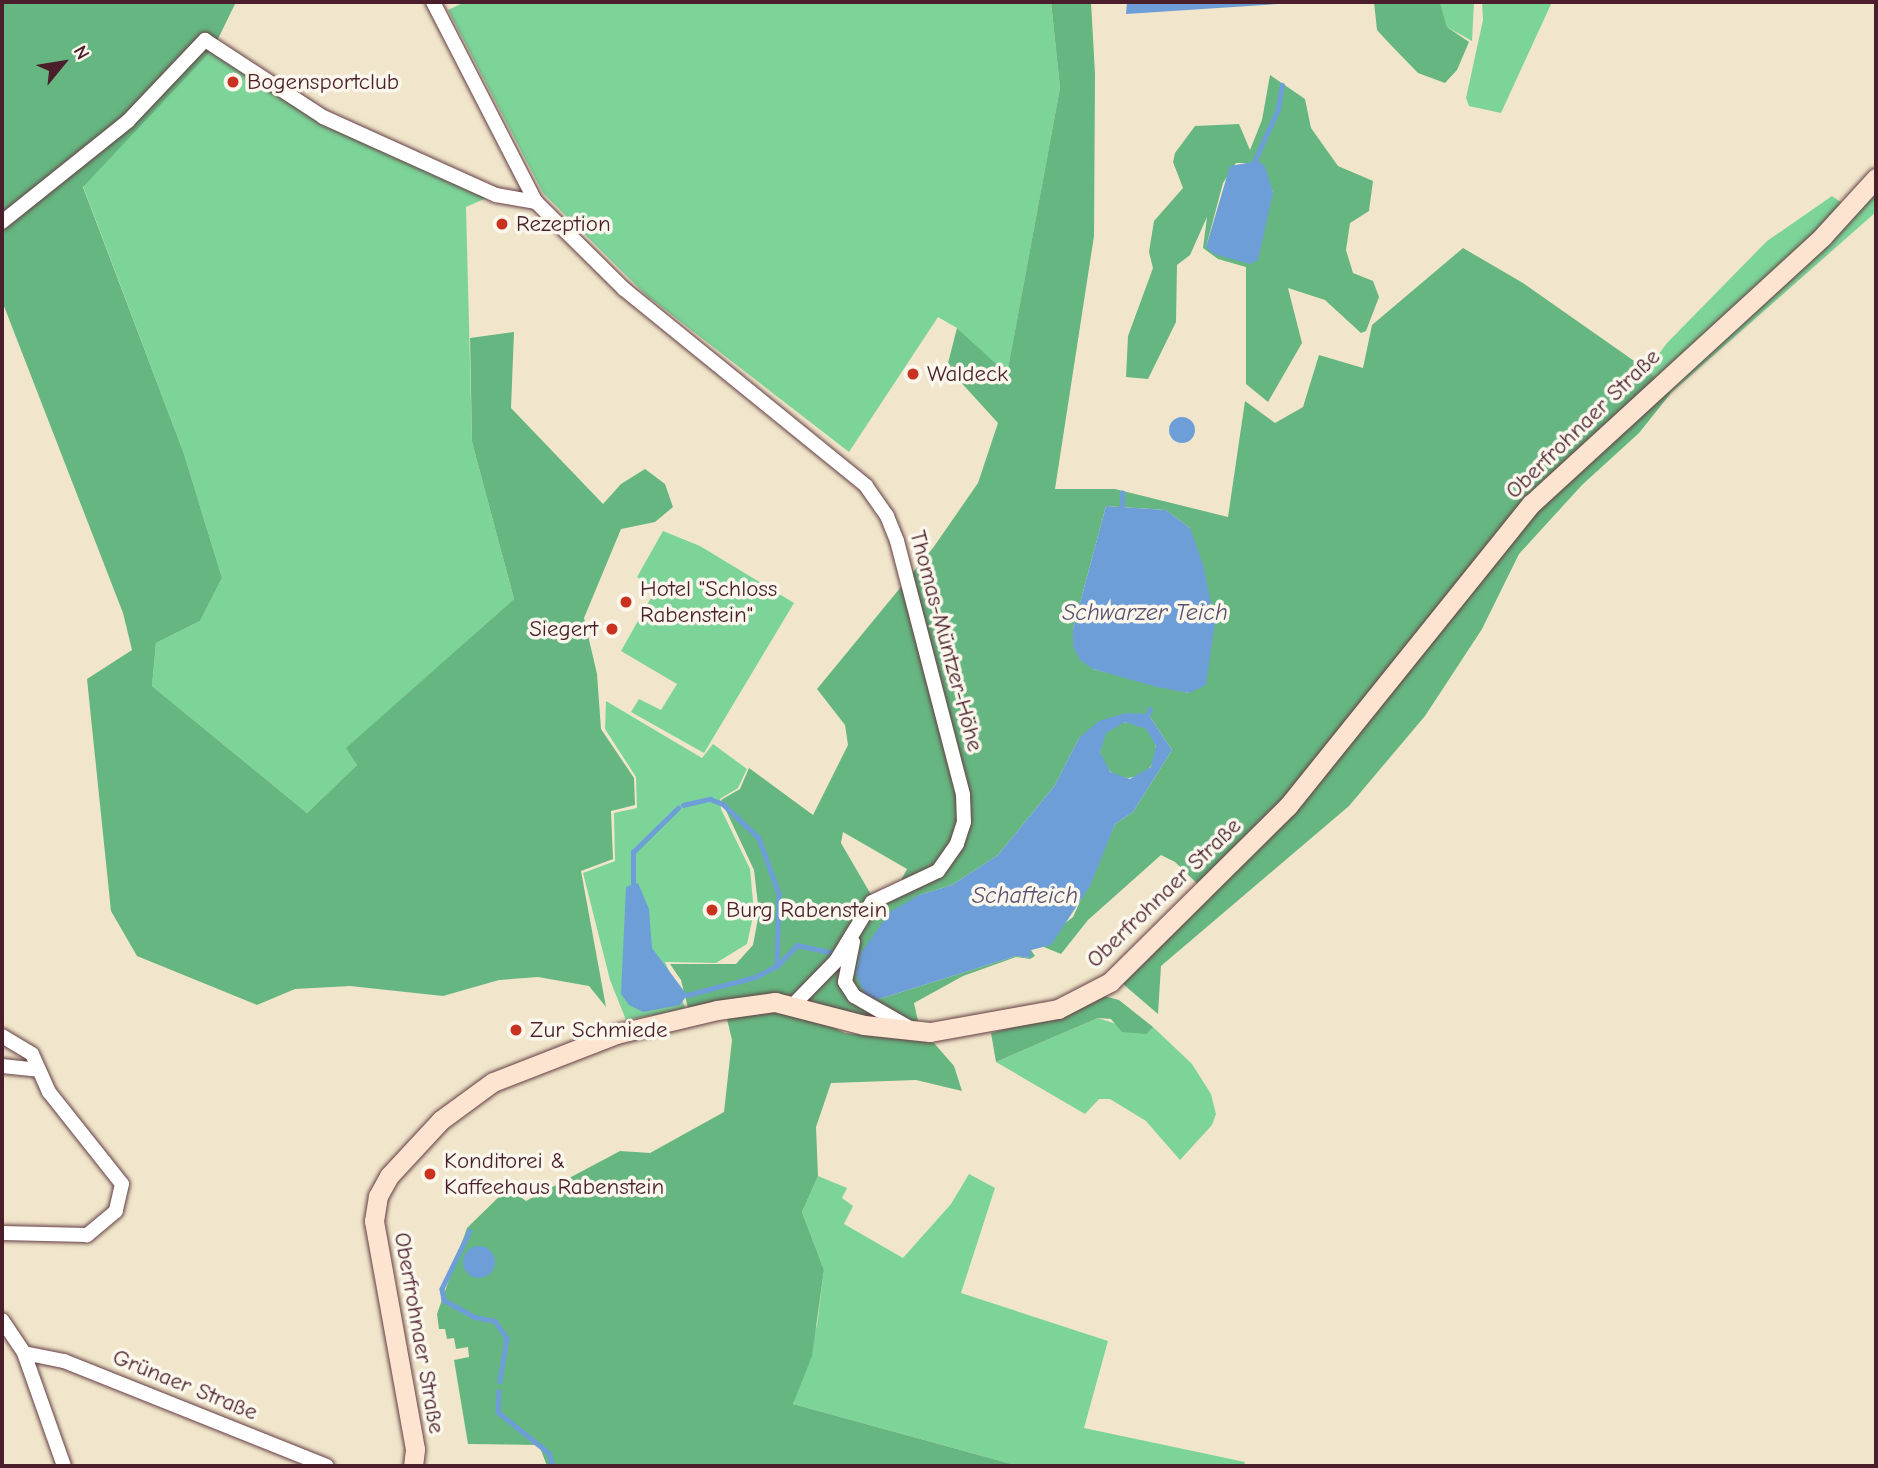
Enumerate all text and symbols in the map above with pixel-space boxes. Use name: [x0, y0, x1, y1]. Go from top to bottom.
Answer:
north arrow: [28, 28, 98, 98]
text: N: [69, 42, 94, 63]
place label: Bogensportclub: [247, 68, 399, 96]
marker: Bogensportclub: [225, 74, 241, 90]
place label: Rezeption: [516, 210, 611, 238]
marker: Rezeption: [494, 216, 510, 232]
street label: Oberfrohnaer Straße: [1500, 343, 1666, 505]
place label: Waldeck: [927, 360, 1008, 388]
marker: Waldeck: [905, 366, 921, 382]
street label: Thomas-Müntzer-Höhe: [903, 528, 989, 754]
place label: Hotel "Schloss Rabenstein": [640, 575, 777, 629]
marker: Hotel "Schloss Rabenstein": [618, 594, 634, 610]
water label: Schwarzer Teich: [1062, 599, 1228, 627]
place label: Siegert: [529, 615, 598, 643]
marker: Siegert: [604, 621, 620, 637]
street label: Oberfrohnaer Straße: [1081, 812, 1247, 974]
water label: Schafteich: [972, 882, 1078, 910]
place label: Burg Rabenstein: [726, 896, 887, 924]
marker: Burg Rabenstein: [704, 902, 720, 918]
place label: Zur Schmiede: [530, 1016, 668, 1044]
marker: Zur Schmiede: [508, 1022, 524, 1038]
place label: Konditorei & Kaffeehaus Rabenstein: [444, 1147, 664, 1201]
marker: Konditorei & Kaffeehaus Rabenstein: [422, 1166, 438, 1182]
street label: Oberfrohnaer Straße: [388, 1230, 450, 1436]
street label: Grünaer Straße: [109, 1343, 261, 1427]

